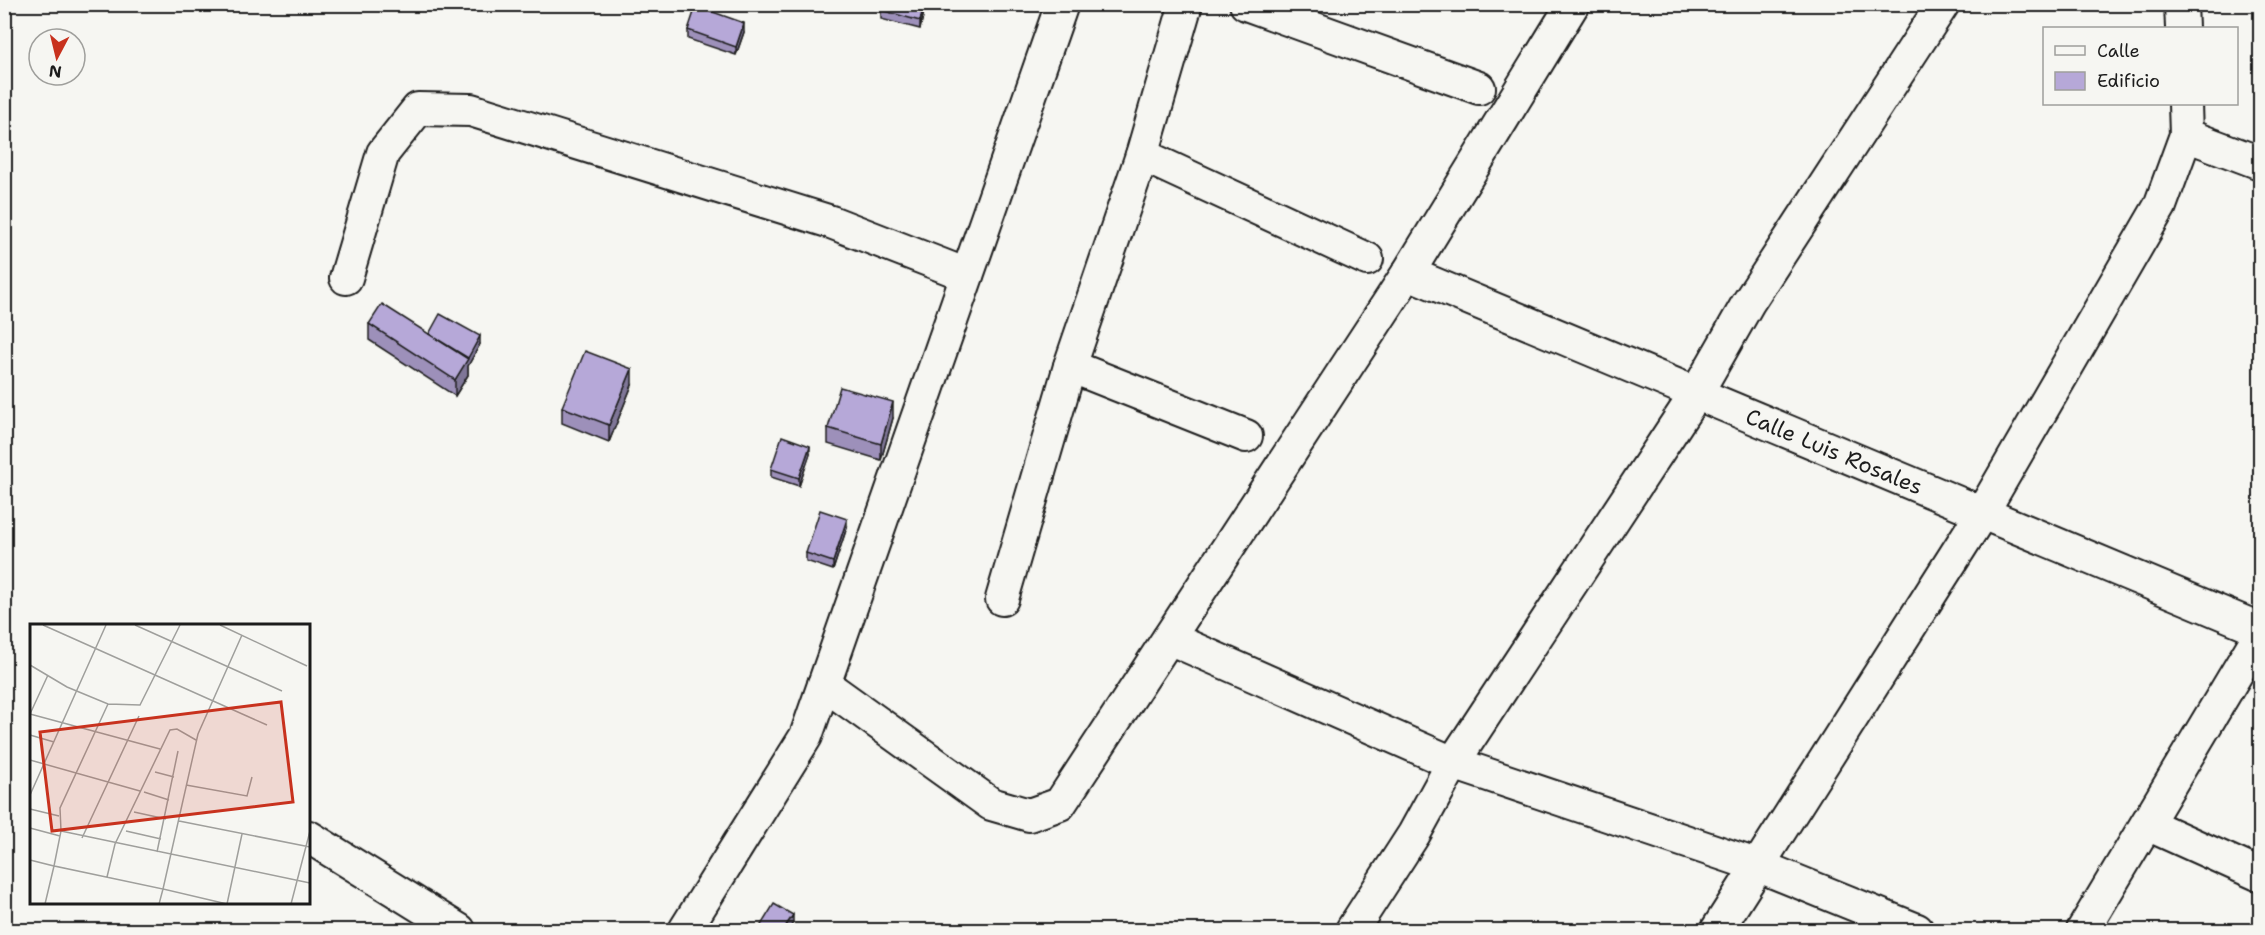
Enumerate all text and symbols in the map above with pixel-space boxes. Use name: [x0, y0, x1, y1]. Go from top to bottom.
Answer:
north arrow: [27, 27, 87, 87]
legend: [2043, 27, 2238, 105]
text: Calle: [2097, 39, 2140, 63]
text: N: [48, 60, 63, 83]
text: Edificio: [2097, 69, 2160, 93]
street label: Calle Luis Rosales: [1741, 401, 1927, 501]
inset map: [30, 624, 310, 905]

